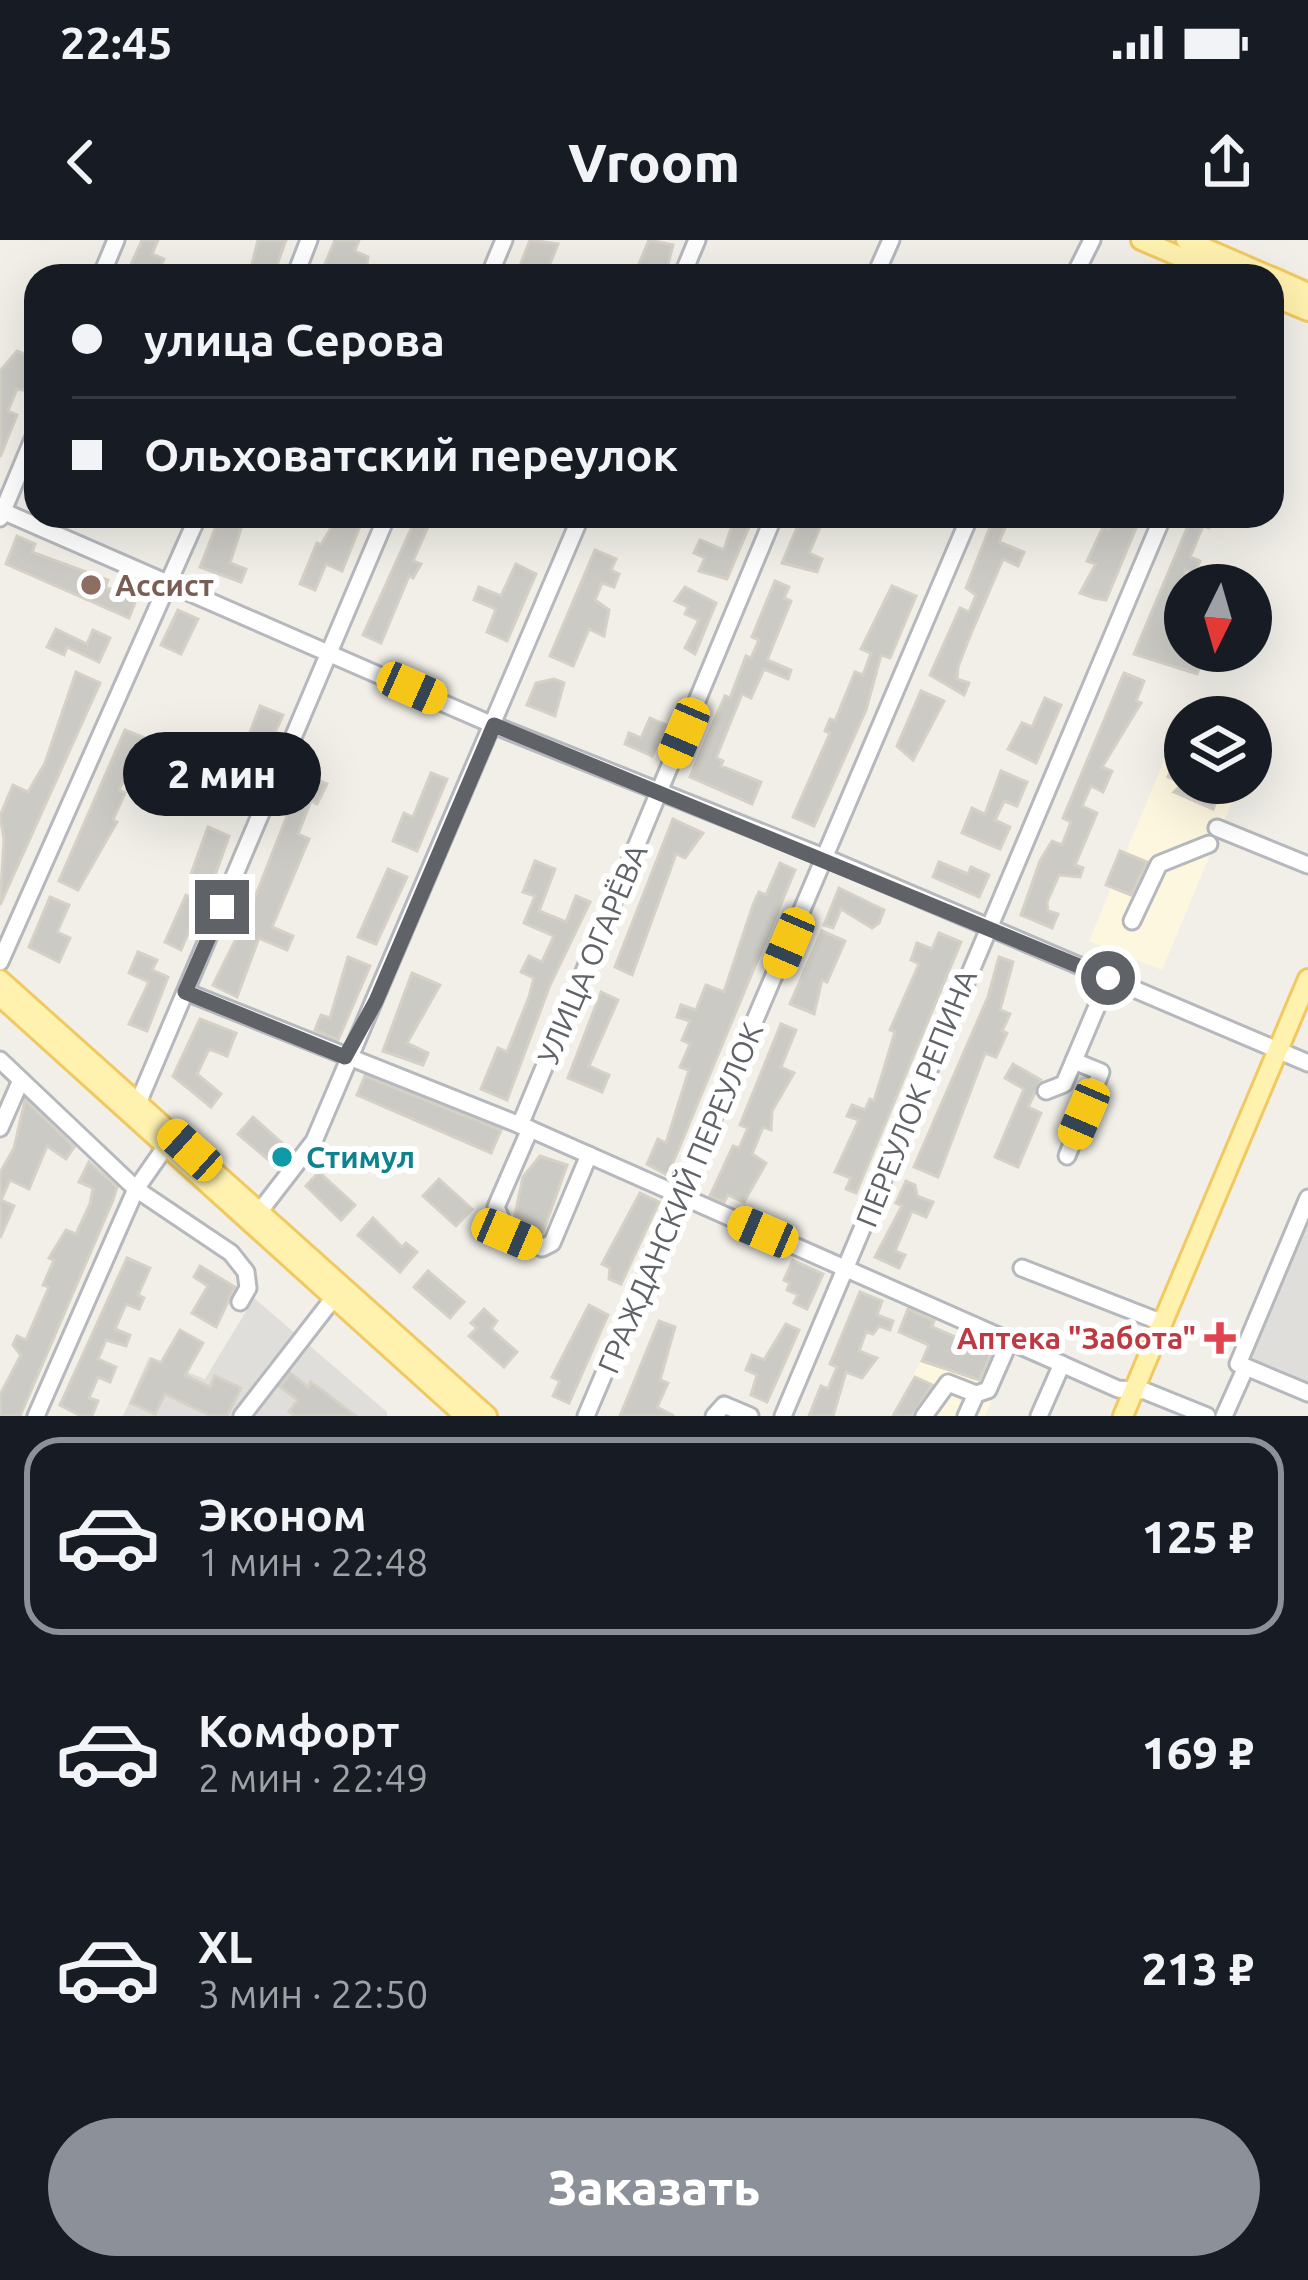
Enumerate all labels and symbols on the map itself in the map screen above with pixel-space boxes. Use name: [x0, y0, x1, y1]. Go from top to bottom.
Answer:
north arrow: [1164, 564, 1272, 672]
place label: Ассист: [115, 568, 214, 602]
marker: Ассист: [78, 572, 104, 598]
car: [372, 657, 452, 719]
car: [653, 693, 715, 773]
callout: 2 мин: [123, 733, 321, 817]
street label: УЛИЦА ОГАРЁВА: [530, 839, 654, 1069]
route end: [195, 880, 249, 934]
car: [758, 903, 820, 983]
route start: [1081, 951, 1135, 1005]
street label: ПЕРЕУЛОК РЕПИНА: [849, 964, 983, 1232]
street label: ГРАЖДАНСКИЙ ПЕРЕУЛОК: [591, 1018, 769, 1378]
car: [1053, 1074, 1115, 1154]
car: [151, 1113, 229, 1187]
place label: Стимул: [306, 1140, 415, 1174]
marker: Стимул: [269, 1144, 295, 1170]
car: [723, 1201, 803, 1263]
car: [467, 1203, 547, 1265]
place label: Аптека "Забота": [957, 1321, 1196, 1355]
marker: Аптека "Забота": [1207, 1325, 1233, 1351]

